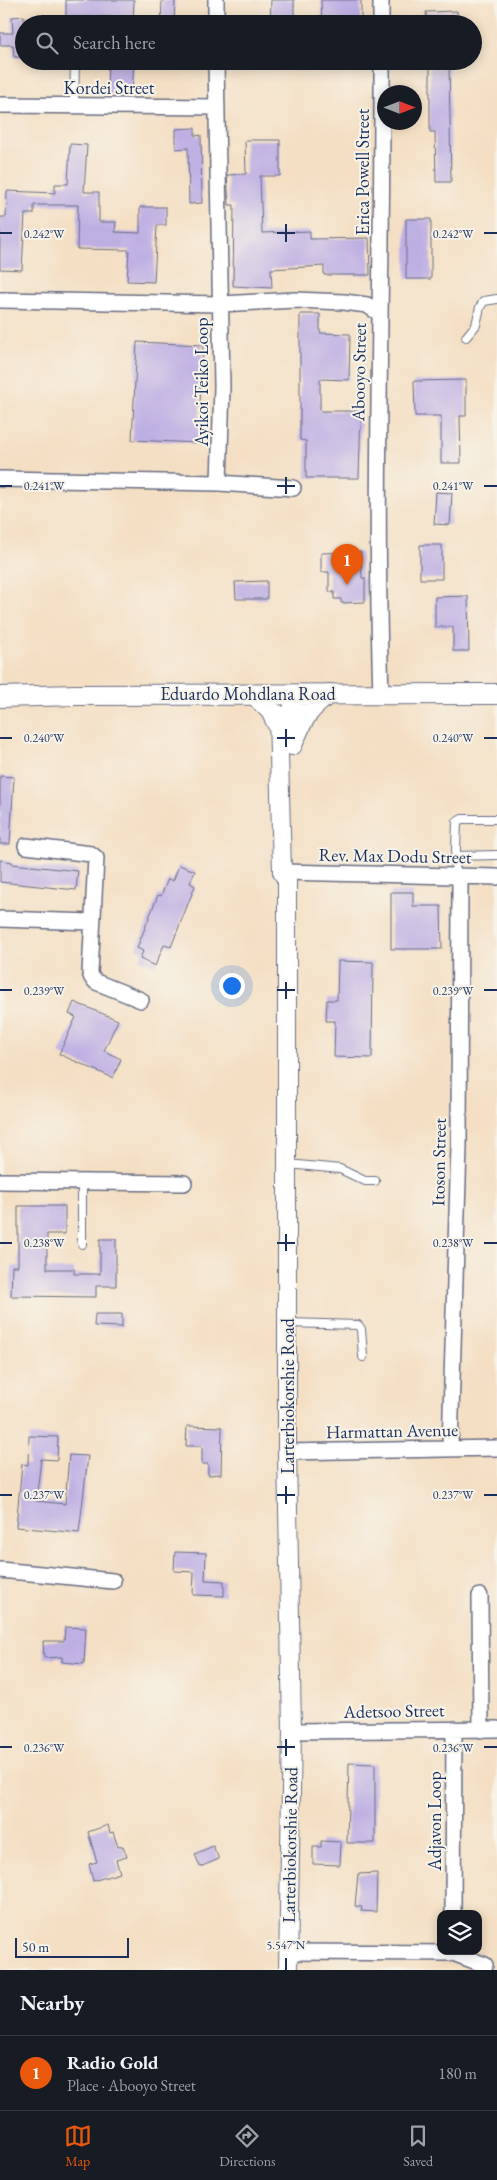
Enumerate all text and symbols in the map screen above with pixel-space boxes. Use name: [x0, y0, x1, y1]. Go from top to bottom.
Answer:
search box: [15, 15, 482, 70]
icon: search: [33, 29, 61, 57]
text: Search here: [73, 30, 155, 55]
street label: Kordei Street: [64, 76, 155, 99]
north arrow: [377, 85, 422, 130]
street label: Erica Powell Street: [351, 108, 374, 235]
text: 0.242°W: [24, 226, 65, 242]
text: 0.242°W: [433, 226, 474, 242]
street label: Ayikoi Teiko Loop: [190, 317, 213, 448]
street label: Abooyo Street: [346, 322, 371, 422]
text: 0.241°W: [24, 478, 65, 494]
text: 0.241°W: [433, 478, 474, 494]
pin: 1: [331, 544, 363, 585]
street label: Eduardo Mohdlana Road: [160, 682, 337, 705]
text: 0.240°W: [24, 730, 65, 746]
text: 0.240°W: [433, 730, 474, 746]
street label: Rev. Max Dodu Street: [318, 843, 472, 868]
your location: [219, 973, 245, 999]
text: 0.239°W: [24, 983, 65, 999]
text: 0.239°W: [433, 983, 474, 999]
street label: Itoson Street: [426, 1117, 451, 1206]
text: 0.238°W: [24, 1235, 65, 1251]
text: 0.238°W: [433, 1235, 474, 1251]
street label: Larterbiokorshie Road: [276, 1317, 299, 1474]
street label: Harmattan Avenue: [326, 1418, 458, 1443]
text: 0.237°W: [24, 1487, 65, 1503]
text: 0.237°W: [433, 1487, 474, 1503]
street label: Adetsoo Street: [342, 1698, 445, 1723]
text: 0.236°W: [24, 1740, 65, 1756]
text: 0.236°W: [433, 1740, 474, 1756]
street label: Larterbiokorshie Road: [277, 1766, 302, 1923]
street label: Adjavon Loop: [423, 1771, 446, 1872]
map controls: [437, 1910, 482, 1955]
button: layers: [437, 1910, 482, 1955]
scale bar: [15, 1935, 129, 1958]
text: 5.547°N: [267, 1937, 306, 1953]
text: 50 m: [22, 1938, 49, 1956]
text: Nearby: [20, 1989, 84, 2016]
text: Radio Gold: [67, 2050, 158, 2075]
text: 1: [32, 2063, 40, 2084]
text: 180 m: [438, 2063, 477, 2084]
text: Place · Abooyo Street: [67, 2075, 196, 2096]
tab: Map: [64, 2122, 92, 2170]
tab: Directions: [219, 2122, 276, 2170]
tab: Saved: [403, 2122, 433, 2170]

